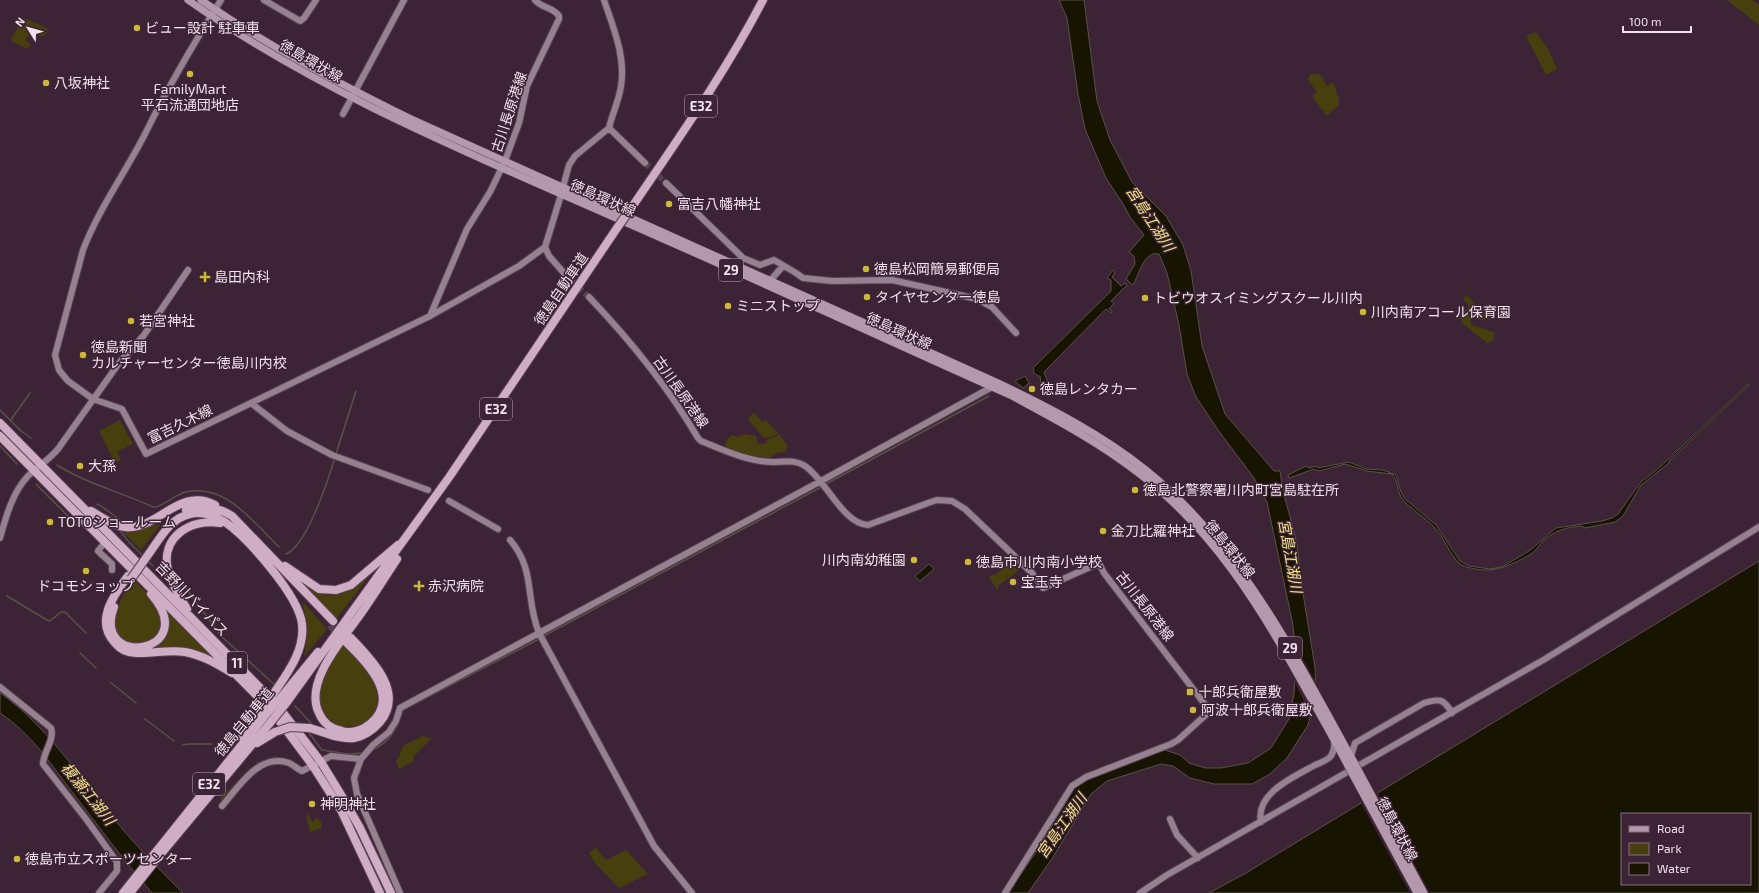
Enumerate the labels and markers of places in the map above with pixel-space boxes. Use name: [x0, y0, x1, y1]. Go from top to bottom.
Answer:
place label: ビュー設計 駐車車: [145, 19, 260, 36]
marker: ビュー設計 駐車車: [132, 23, 142, 33]
marker: FamilyMart 平石流通団地店: [185, 69, 195, 79]
place label: 八坂神社: [54, 74, 110, 91]
marker: 八坂神社: [41, 78, 51, 88]
place label: FamilyMart 平石流通団地店: [141, 80, 239, 113]
place label: 富吉八幡神社: [677, 195, 761, 212]
marker: 富吉八幡神社: [664, 199, 674, 209]
place label: 徳島松岡簡易郵便局: [874, 260, 1000, 277]
marker: 徳島松岡簡易郵便局: [861, 264, 871, 274]
place label: 島田内科: [214, 268, 270, 285]
marker: 島田内科: [199, 271, 211, 283]
place label: タイヤセンター徳島: [875, 288, 1001, 305]
place label: トビウオスイミングスクール川内: [1153, 289, 1363, 306]
marker: タイヤセンター徳島: [862, 292, 872, 302]
marker: トビウオスイミングスクール川内: [1140, 293, 1150, 303]
place label: ミニストップ: [736, 297, 820, 314]
marker: ミニストップ: [723, 301, 733, 311]
place label: 川内南アコール保育園: [1371, 303, 1511, 320]
marker: 川内南アコール保育園: [1358, 307, 1368, 317]
place label: 若宮神社: [139, 312, 195, 329]
marker: 若宮神社: [126, 316, 136, 326]
place label: 徳島新聞 カルチャーセンター徳島川内校: [91, 338, 287, 371]
marker: 徳島新聞 カルチャーセンター徳島川内校: [78, 350, 88, 360]
place label: 徳島レンタカー: [1040, 380, 1138, 397]
marker: 徳島レンタカー: [1027, 384, 1037, 394]
place label: 大孫: [88, 457, 116, 474]
marker: 大孫: [75, 461, 85, 471]
place label: 徳島北警察署川内町宮島駐在所: [1143, 481, 1339, 498]
marker: 徳島北警察署川内町宮島駐在所: [1130, 485, 1140, 495]
place label: TOTOショールーム: [58, 513, 176, 530]
marker: TOTOショールーム: [45, 517, 55, 527]
place label: 金刀比羅神社: [1111, 522, 1195, 539]
marker: 金刀比羅神社: [1098, 526, 1108, 536]
place label: 川内南幼稚園: [822, 551, 906, 568]
place label: 徳島市川内南小学校: [976, 553, 1102, 570]
marker: 川内南幼稚園: [909, 555, 919, 565]
marker: 徳島市川内南小学校: [963, 557, 973, 567]
marker: ドコモショップ: [81, 566, 91, 576]
place label: 宝玉寺: [1021, 573, 1063, 590]
place label: ドコモショップ: [37, 577, 135, 594]
place label: 赤沢病院: [428, 577, 484, 594]
marker: 宝玉寺: [1008, 577, 1018, 587]
marker: 赤沢病院: [413, 580, 425, 592]
place label: 十郎兵衛屋敷: [1198, 683, 1282, 700]
marker: 十郎兵衛屋敷: [1185, 687, 1195, 697]
place label: 阿波十郎兵衛屋敷: [1201, 701, 1313, 718]
marker: 阿波十郎兵衛屋敷: [1188, 705, 1198, 715]
place label: 神明神社: [320, 795, 376, 812]
marker: 神明神社: [307, 799, 317, 809]
place label: 徳島市立スポーツセンター: [25, 850, 193, 867]
marker: 徳島市立スポーツセンター: [12, 854, 22, 864]

